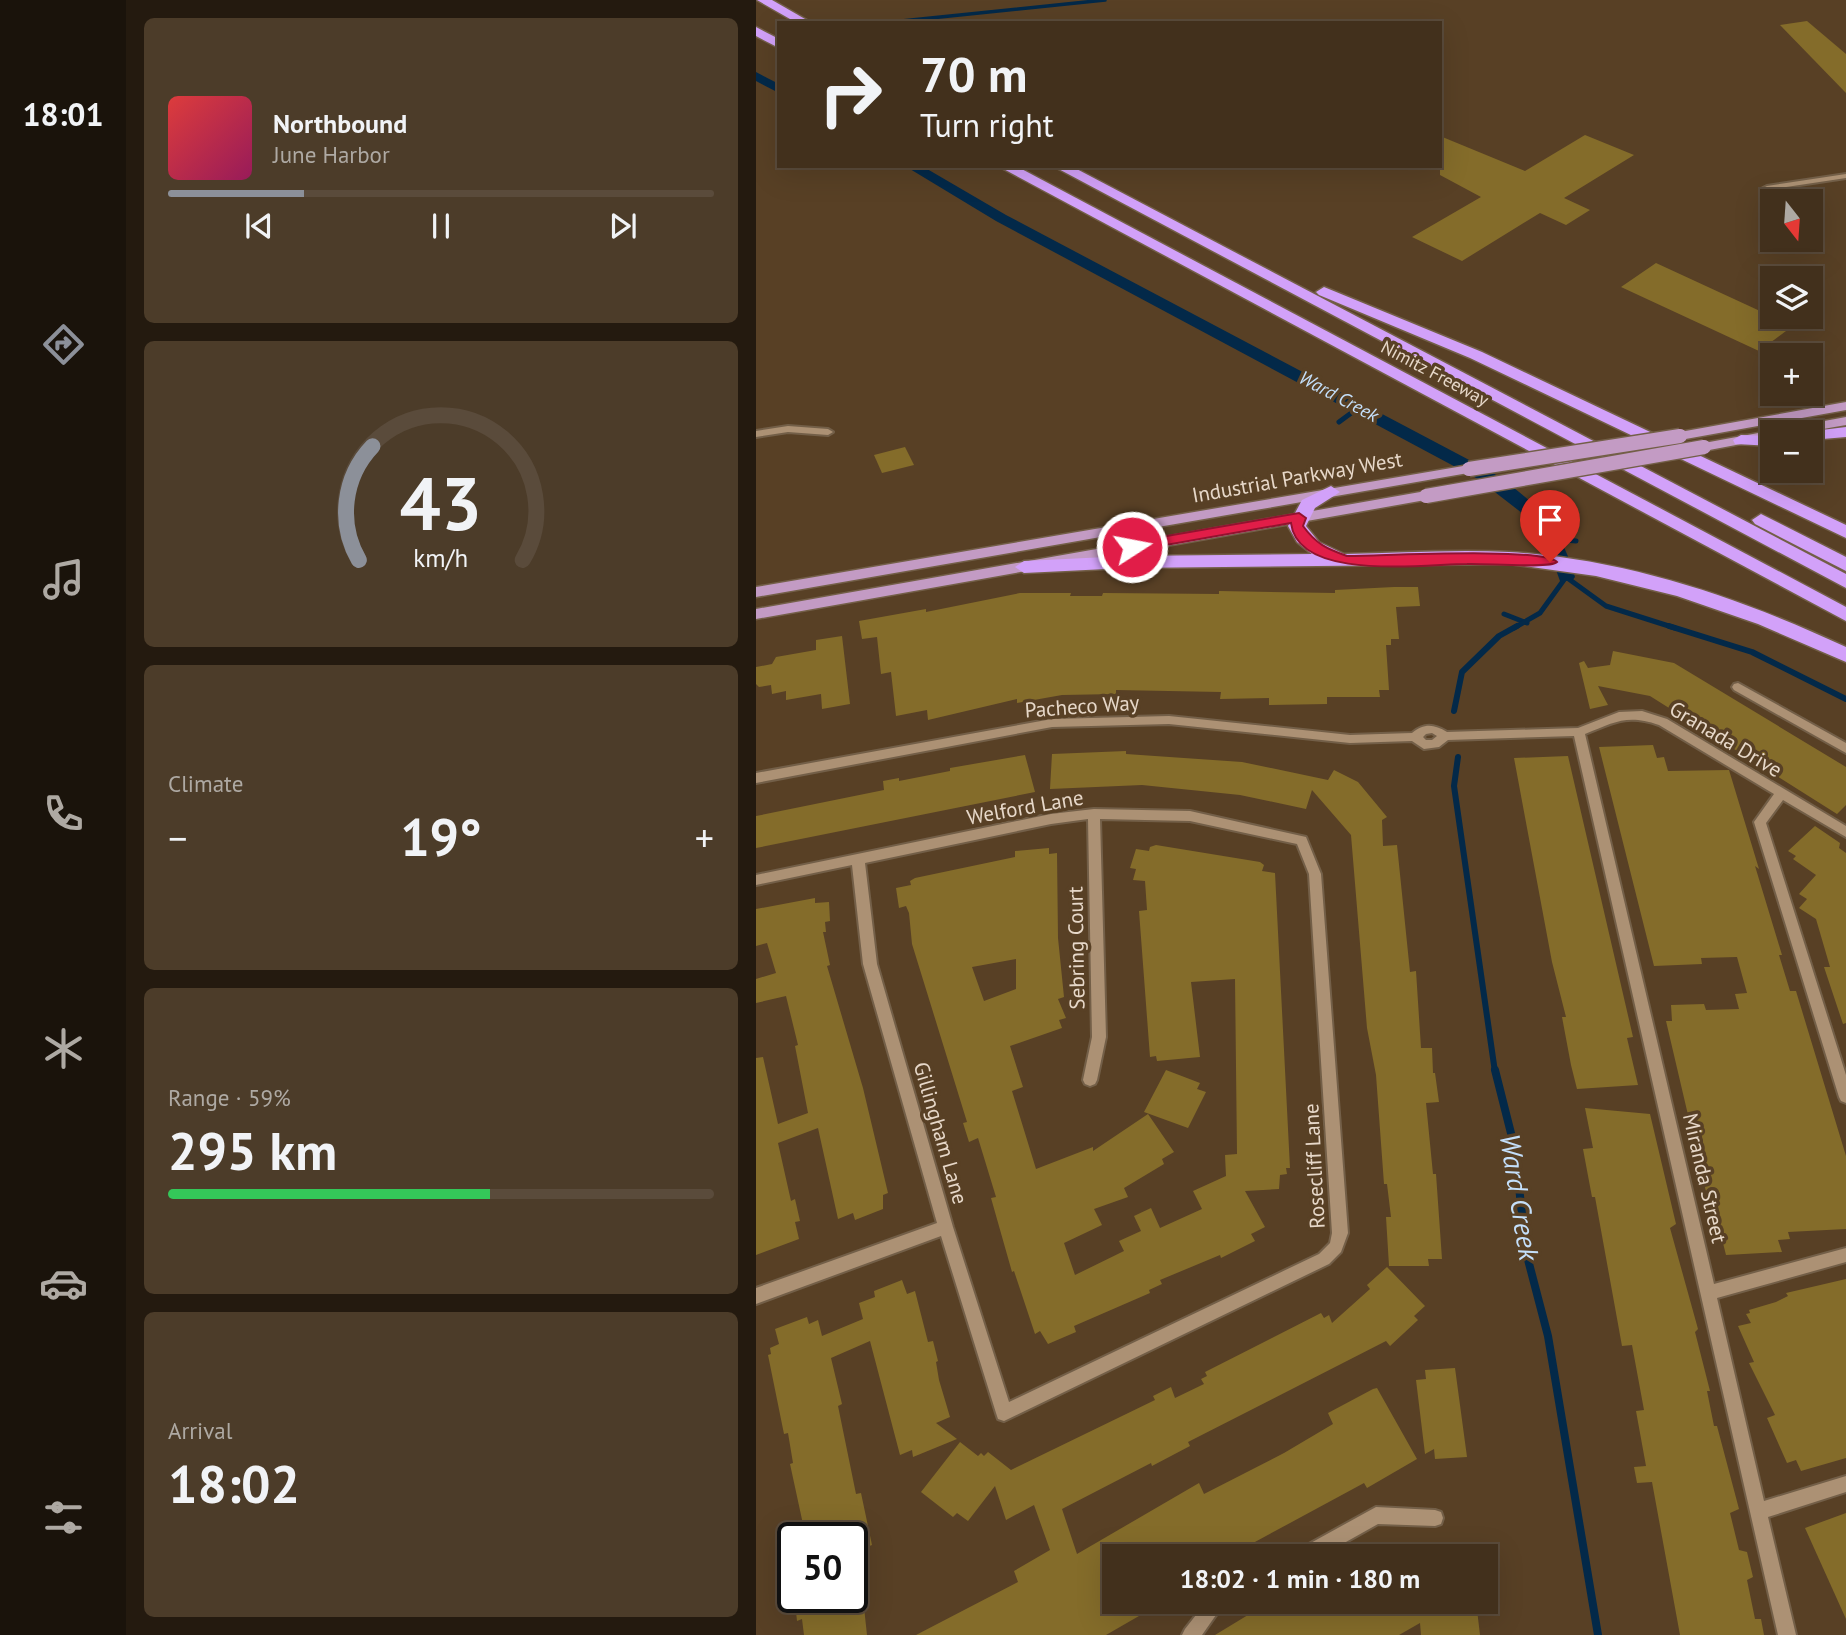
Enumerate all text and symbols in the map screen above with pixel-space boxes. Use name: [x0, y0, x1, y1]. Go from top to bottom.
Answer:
text: 70 m: [920, 42, 1027, 106]
icon: right: [805, 49, 896, 140]
text: 18:01: [22, 93, 104, 135]
text: Turn right: [920, 104, 1054, 146]
text: Northbound: [273, 107, 407, 140]
text: June Harbor: [273, 140, 390, 169]
north arrow: [1760, 189, 1824, 252]
map controls: [1760, 189, 1823, 483]
icon: previous: [240, 207, 278, 245]
icon: pause: [422, 207, 460, 245]
icon: next: [604, 207, 642, 245]
button: layers: [1760, 266, 1823, 329]
icon: directions: [39, 320, 88, 369]
street label: Nimitz Freeway: [1377, 335, 1493, 411]
button: +: [1760, 343, 1823, 406]
water label: Ward Creek: [1295, 365, 1384, 428]
button: −: [1760, 420, 1823, 483]
street label: Industrial Parkway West: [1190, 445, 1404, 509]
text: 43: [400, 457, 482, 551]
pin: [1520, 490, 1580, 562]
icon: arrive: [1531, 501, 1569, 539]
position arrow: [1095, 510, 1169, 584]
text: km/h: [414, 542, 468, 574]
icon: music: [39, 555, 88, 604]
street label: Pacheco Way: [1024, 689, 1141, 723]
street label: Granada Drive: [1665, 695, 1787, 783]
text: Climate: [168, 769, 243, 798]
street label: Welford Lane: [965, 783, 1085, 831]
icon: phone: [39, 789, 88, 838]
text: 19°: [400, 803, 482, 870]
text: −: [168, 813, 187, 862]
text: +: [695, 813, 714, 862]
street label: Sebring Court: [1061, 886, 1091, 1010]
icon: climate: [39, 1024, 88, 1073]
street label: Gillingham Lane: [908, 1059, 974, 1207]
text: Range · 59%: [168, 1083, 291, 1112]
street label: Rosecliff Lane: [1297, 1103, 1331, 1229]
street label: Miranda Street: [1677, 1111, 1733, 1245]
text: 295 km: [168, 1117, 337, 1184]
water label: Ward Creek: [1492, 1131, 1548, 1264]
icon: car: [39, 1259, 88, 1308]
text: Arrival: [168, 1416, 232, 1445]
text: 18:02: [168, 1450, 300, 1517]
icon: filters: [39, 1493, 88, 1542]
speed limit sign: 50: [777, 1522, 868, 1613]
text: 18:02 · 1 min · 180 m: [1180, 1562, 1420, 1595]

